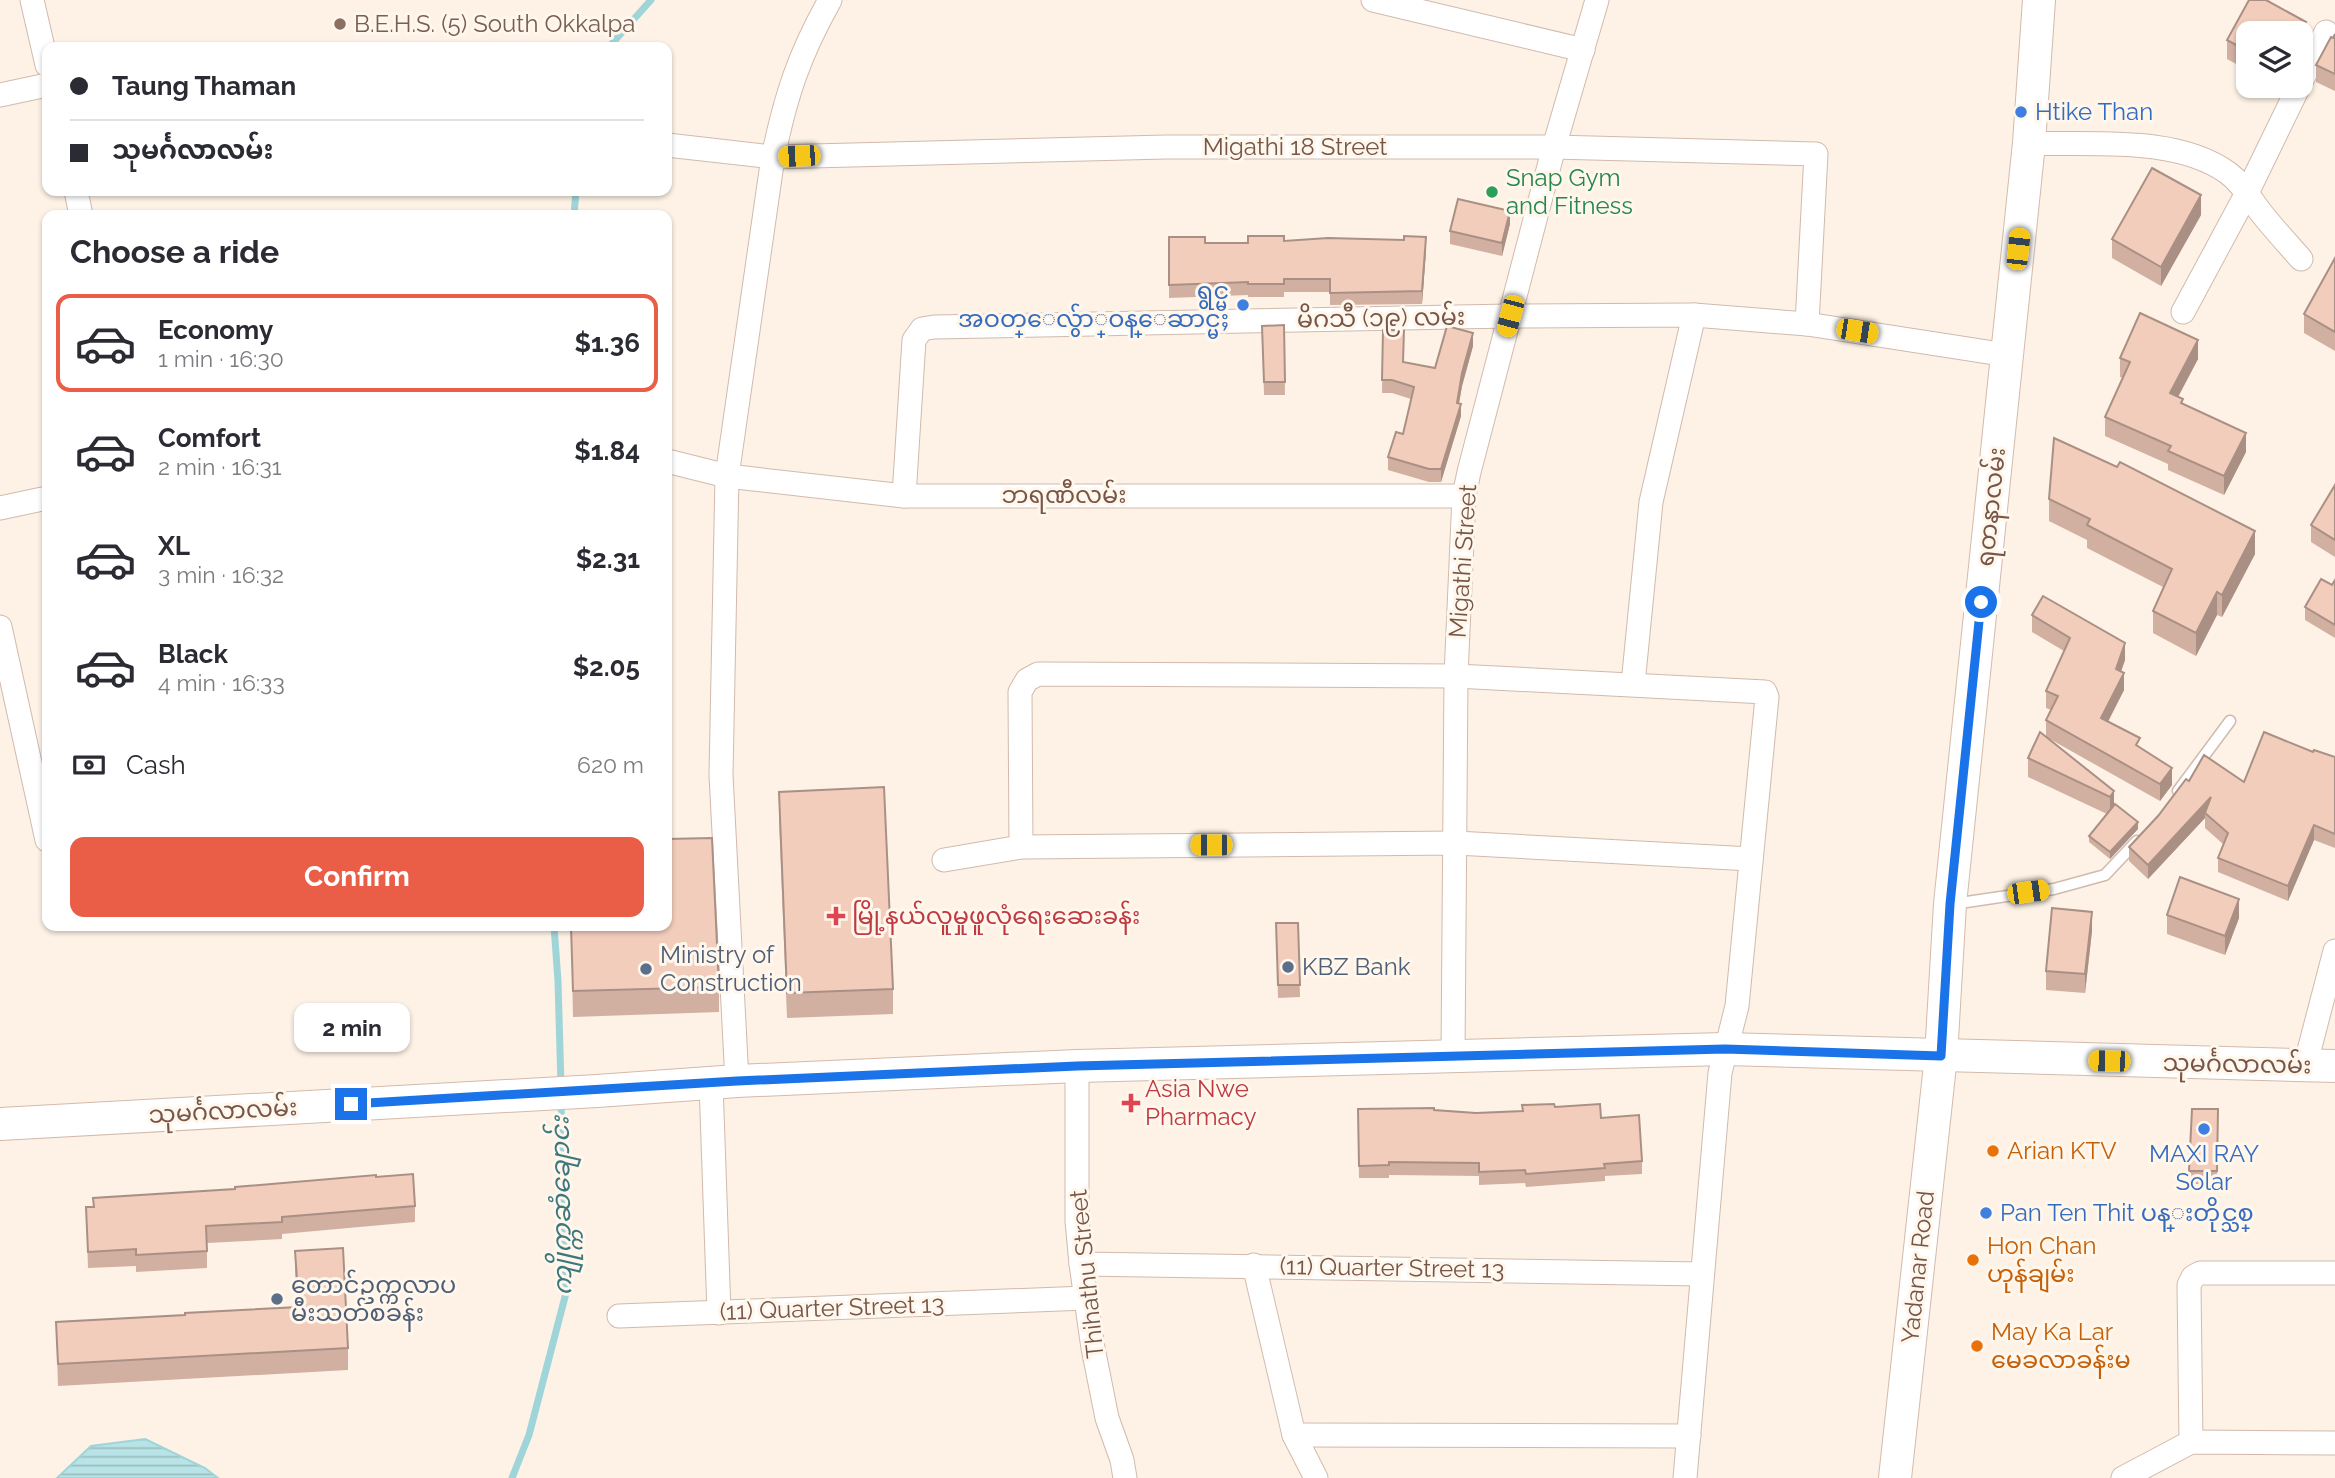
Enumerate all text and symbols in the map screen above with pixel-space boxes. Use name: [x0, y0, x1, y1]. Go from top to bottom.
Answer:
place label: B.E.H.S. (5) South Okkalpa: [354, 9, 635, 38]
marker: B.E.H.S. (5) South Okkalpa: [332, 16, 348, 32]
map controls: [2236, 21, 2313, 98]
button: layers: [2236, 21, 2313, 98]
text: Taung Thaman: [112, 71, 296, 101]
place label: Htike Than: [2035, 97, 2153, 126]
marker: Htike Than: [2013, 104, 2029, 120]
street label: Migathi 18 Street: [1203, 132, 1387, 161]
text: သုမင်္ဂလာလမ်း: [112, 135, 273, 165]
car: [778, 145, 821, 167]
place label: Snap Gym and Fitness: [1506, 163, 1633, 220]
marker: Snap Gym and Fitness: [1484, 184, 1500, 200]
car: [2006, 227, 2031, 271]
text: Choose a ride: [70, 233, 279, 270]
place label: ရွင္မ အဝတ္ေလွ်ာ္ဝန္ေဆာင္မႈ: [958, 276, 1229, 339]
car: [1495, 293, 1526, 339]
marker: ရွင္မ အဝတ္ေလွ်ာ္ဝန္ေဆာင္မႈ: [1235, 297, 1251, 313]
street label: မိဂသီ (၁၉) လမ်း: [1297, 301, 1465, 338]
icon: car: [74, 312, 137, 375]
text: Economy: [158, 315, 273, 345]
car: [1835, 317, 1880, 345]
text: $1.36: [575, 328, 640, 358]
text: 1 min · 16:30: [158, 345, 284, 372]
icon: car: [74, 420, 137, 483]
text: Comfort: [158, 423, 261, 453]
text: $1.84: [574, 436, 640, 466]
street label: ရတနာလမ်း: [1969, 446, 2016, 568]
text: 2 min · 16:31: [158, 453, 282, 480]
street label: ဘရဏီလမ်း: [1001, 479, 1127, 514]
street label: Migathi Street: [1443, 483, 1482, 639]
icon: car: [74, 528, 137, 591]
text: XL: [158, 531, 190, 561]
text: $2.31: [576, 544, 640, 574]
text: 3 min · 16:32: [158, 561, 284, 588]
route start: [1965, 586, 1997, 618]
icon: car: [74, 636, 137, 699]
text: Black: [158, 639, 228, 669]
text: $2.05: [573, 652, 640, 682]
text: 4 min · 16:33: [158, 669, 285, 696]
icon: cash: [70, 746, 108, 784]
text: Cash: [126, 750, 186, 780]
text: 620 m: [577, 751, 644, 778]
car: [1191, 835, 1233, 856]
button: Confirm: [70, 837, 644, 917]
car: [2006, 879, 2051, 905]
place label: မြို့နယ်လူမှုဖူလုံရေးဆေးခန်း: [852, 900, 1140, 935]
marker: မြို့နယ်လူမှုဖူလုံရေးဆေးခန်း: [826, 906, 846, 926]
place label: Ministry of Construction: [660, 940, 802, 997]
place label: KBZ Bank: [1302, 952, 1411, 981]
marker: KBZ Bank: [1280, 959, 1296, 975]
marker: Ministry of Construction: [638, 961, 654, 977]
callout: 2 min: [293, 1002, 409, 1052]
text: 2 min: [322, 1014, 382, 1041]
street label: သုမင်္ဂလာလမ်း: [2162, 1047, 2312, 1084]
car: [2088, 1050, 2131, 1072]
place label: Asia Nwe Pharmacy: [1145, 1074, 1257, 1131]
route end: [335, 1088, 367, 1120]
street label: သုမင်္ဂလာလမ်း: [148, 1091, 298, 1134]
marker: Asia Nwe Pharmacy: [1123, 1095, 1139, 1111]
water label: ကျိုက္ကဆံချောင်း: [541, 1114, 585, 1296]
marker: MAXI RAY Solar: [2196, 1121, 2212, 1137]
place label: Arian KTV: [2007, 1136, 2116, 1165]
place label: MAXI RAY Solar: [2149, 1139, 2259, 1196]
marker: Arian KTV: [1985, 1143, 2001, 1159]
street label: Thihathu Street: [1063, 1188, 1110, 1360]
street label: Yadanar Road: [1895, 1189, 1940, 1345]
place label: Pan Ten Thit ပန္းတိုင္သစ္: [2000, 1197, 2254, 1232]
marker: Pan Ten Thit ပန္းတိုင္သစ္: [1978, 1205, 1994, 1221]
place label: Hon Chan ဟုန်ချမ်း: [1987, 1231, 2096, 1293]
street label: (11) Quarter Street 13: [1279, 1251, 1505, 1284]
marker: Hon Chan ဟုန်ချမ်း: [1965, 1252, 1981, 1268]
place label: တောင်ဥက္ကလာပ မီးသတ်စခန်း: [291, 1269, 456, 1332]
street label: (11) Quarter Street 13: [719, 1289, 945, 1326]
marker: တောင်ဥက္ကလာပ မီးသတ်စခန်း: [269, 1291, 285, 1307]
place label: May Ka Lar မေခလာခန်းမ: [1991, 1317, 2131, 1379]
marker: May Ka Lar မေခလာခန်းမ: [1969, 1338, 1985, 1354]

